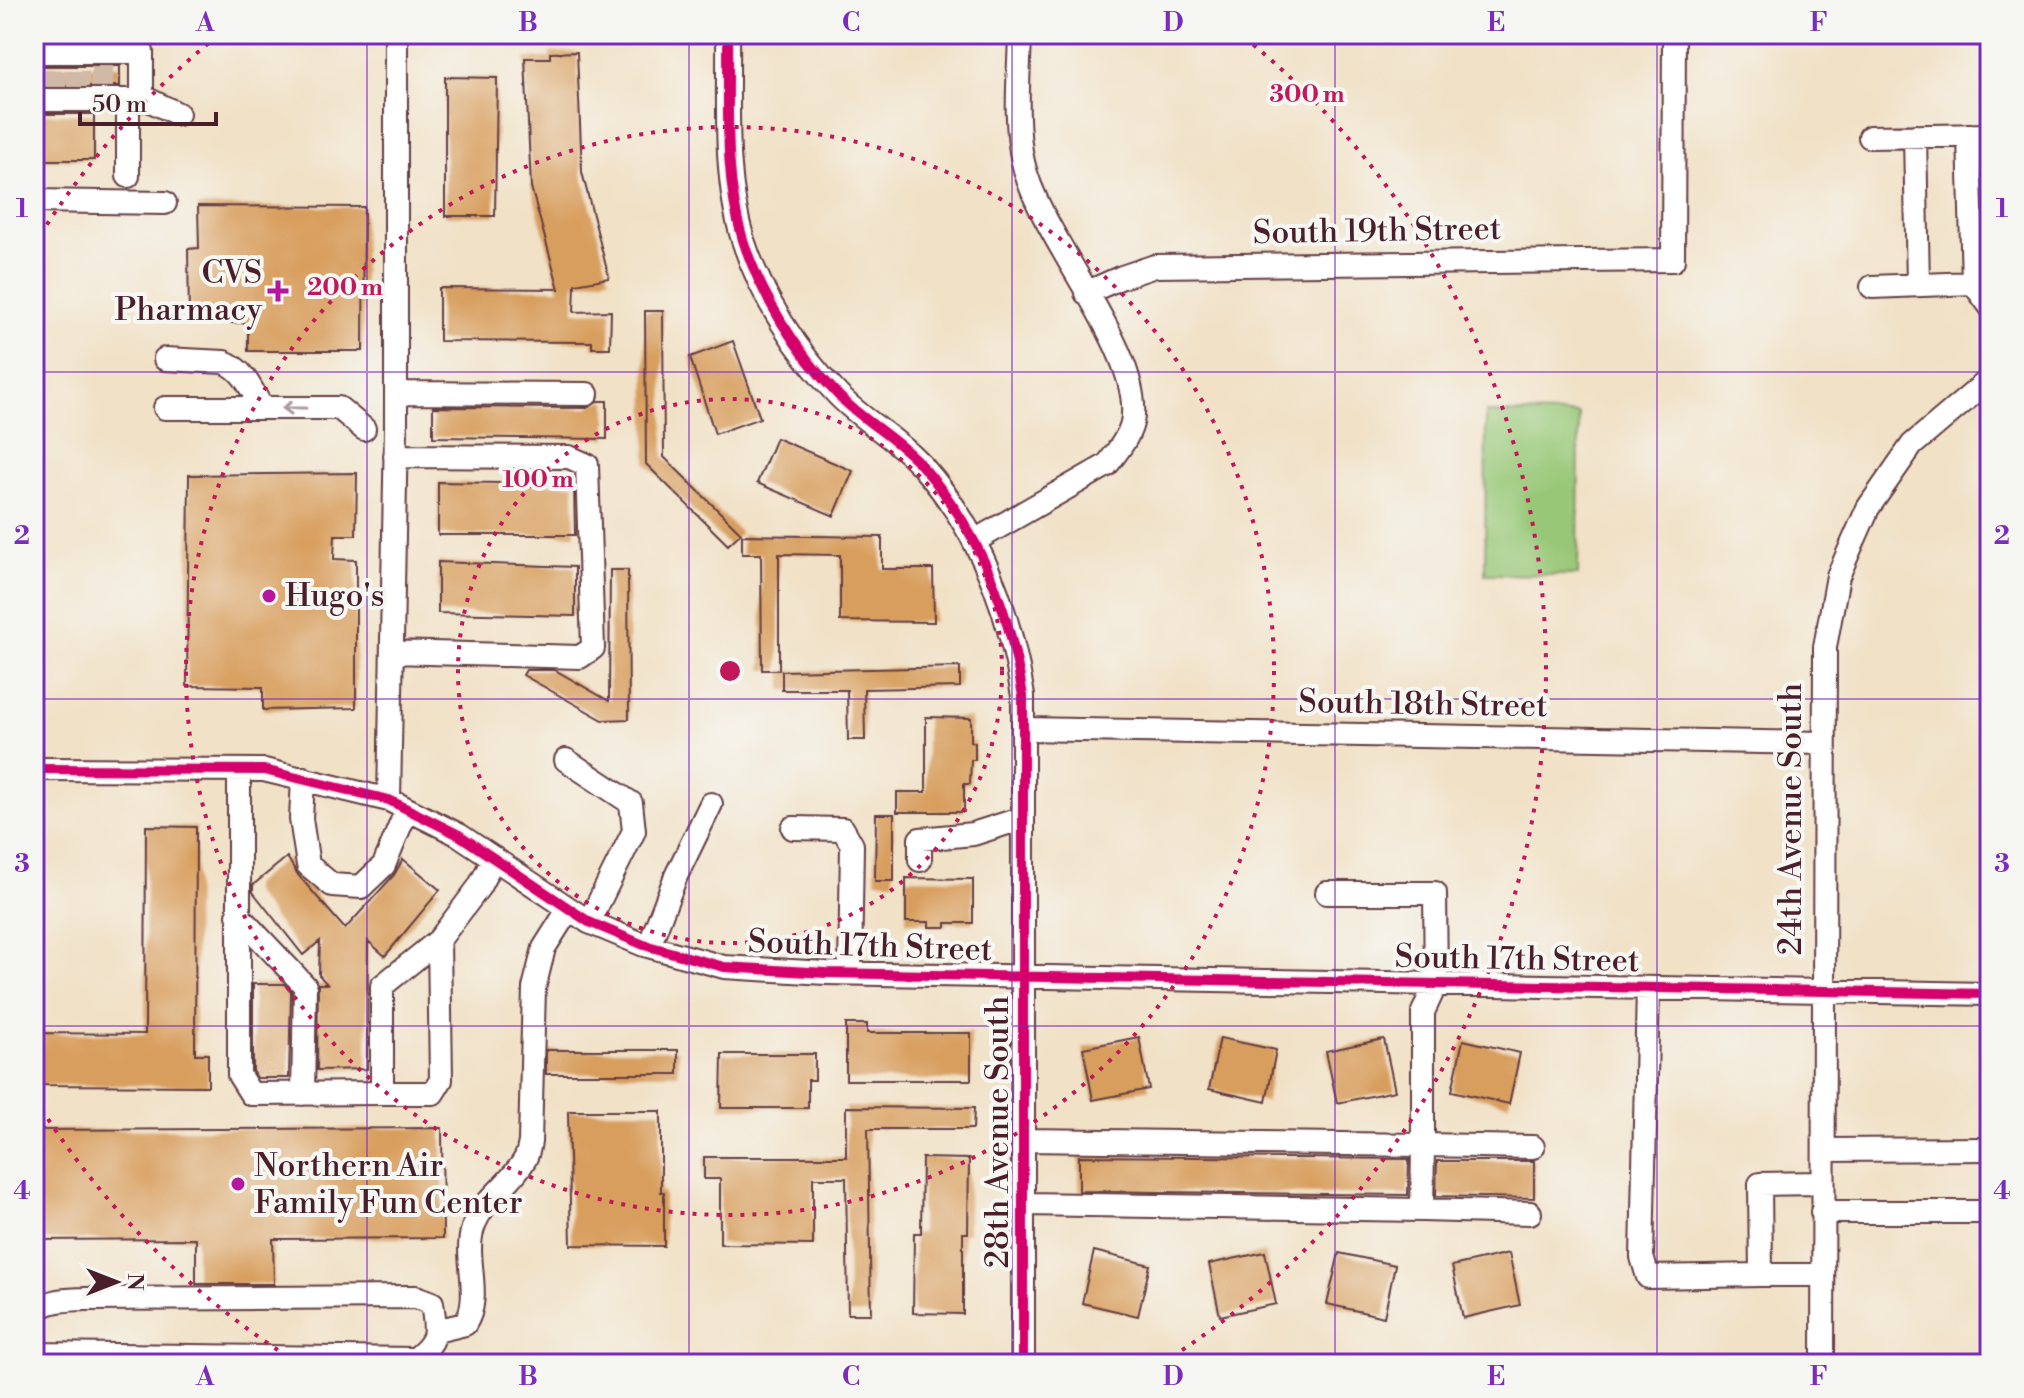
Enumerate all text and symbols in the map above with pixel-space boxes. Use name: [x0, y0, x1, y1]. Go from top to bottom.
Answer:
text: A: [195, 7, 215, 39]
text: B: [518, 7, 538, 39]
text: C: [842, 7, 860, 39]
text: D: [1163, 7, 1183, 39]
text: E: [1487, 7, 1505, 39]
text: F: [1810, 7, 1828, 39]
scale bar: [80, 76, 216, 126]
text: 300 m: [1269, 80, 1345, 110]
text: 50 m: [92, 90, 147, 120]
text: 1: [16, 193, 29, 225]
text: 1: [1996, 193, 2009, 225]
street label: South 19th Street: [1253, 209, 1501, 253]
place label: CVS Pharmacy: [114, 253, 262, 330]
text: 200 m: [307, 273, 383, 303]
marker: CVS Pharmacy: [269, 282, 287, 300]
one-way arrow: [281, 400, 308, 416]
text: 100 m: [502, 465, 574, 495]
text: 2: [14, 520, 30, 552]
text: 2: [1994, 520, 2010, 552]
place label: Hugo's: [285, 576, 385, 616]
marker: Hugo's: [260, 587, 278, 605]
centre of rings: [716, 657, 744, 685]
street label: South 18th Street: [1298, 682, 1548, 726]
street label: 24th Avenue South: [1771, 683, 1811, 955]
text: 3: [14, 848, 30, 880]
text: 3: [1994, 848, 2010, 880]
street label: South 17th Street: [747, 922, 993, 970]
street label: South 17th Street: [1394, 937, 1640, 981]
street label: 28th Avenue South: [978, 996, 1018, 1268]
place label: Northern Air Family Fun Center: [254, 1146, 523, 1223]
text: 4: [13, 1175, 31, 1207]
marker: Northern Air Family Fun Center: [229, 1175, 247, 1193]
text: 4: [1993, 1175, 2011, 1207]
north arrow: [76, 1242, 156, 1322]
text: N: [121, 1273, 148, 1291]
text: A: [195, 1361, 215, 1393]
text: B: [518, 1361, 538, 1393]
text: C: [842, 1361, 860, 1393]
text: D: [1163, 1361, 1183, 1393]
text: E: [1487, 1361, 1505, 1393]
text: F: [1810, 1361, 1828, 1393]

